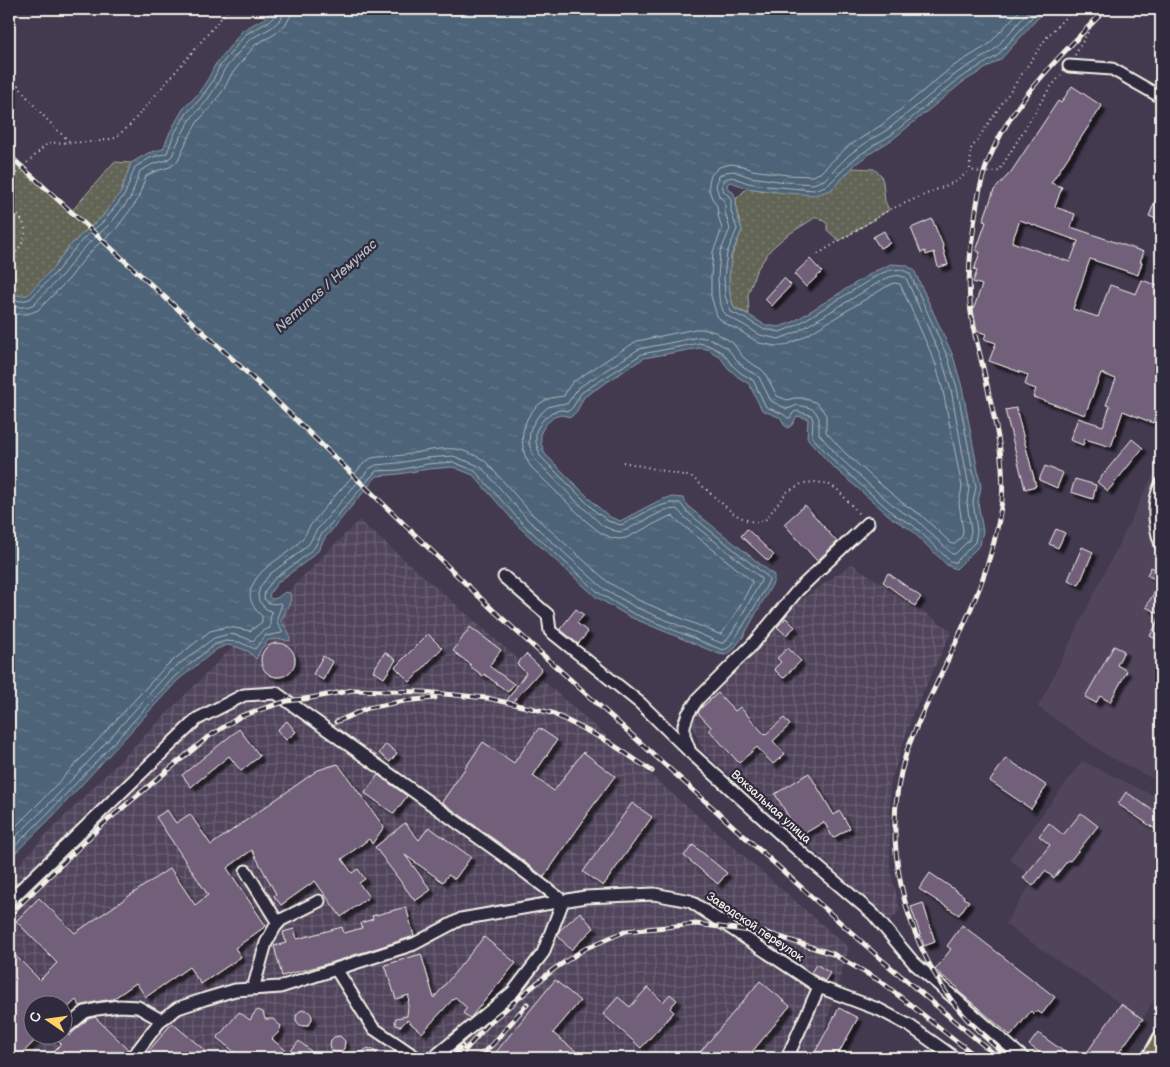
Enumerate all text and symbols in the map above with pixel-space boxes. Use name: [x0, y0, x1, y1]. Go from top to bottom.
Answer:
water label: Nemunas / Немунас: [271, 236, 381, 336]
street label: Вокзальная улица: [728, 767, 814, 847]
street label: Заводской переулок: [703, 889, 807, 965]
north arrow: [22, 994, 72, 1044]
text: С: [26, 1010, 45, 1024]

